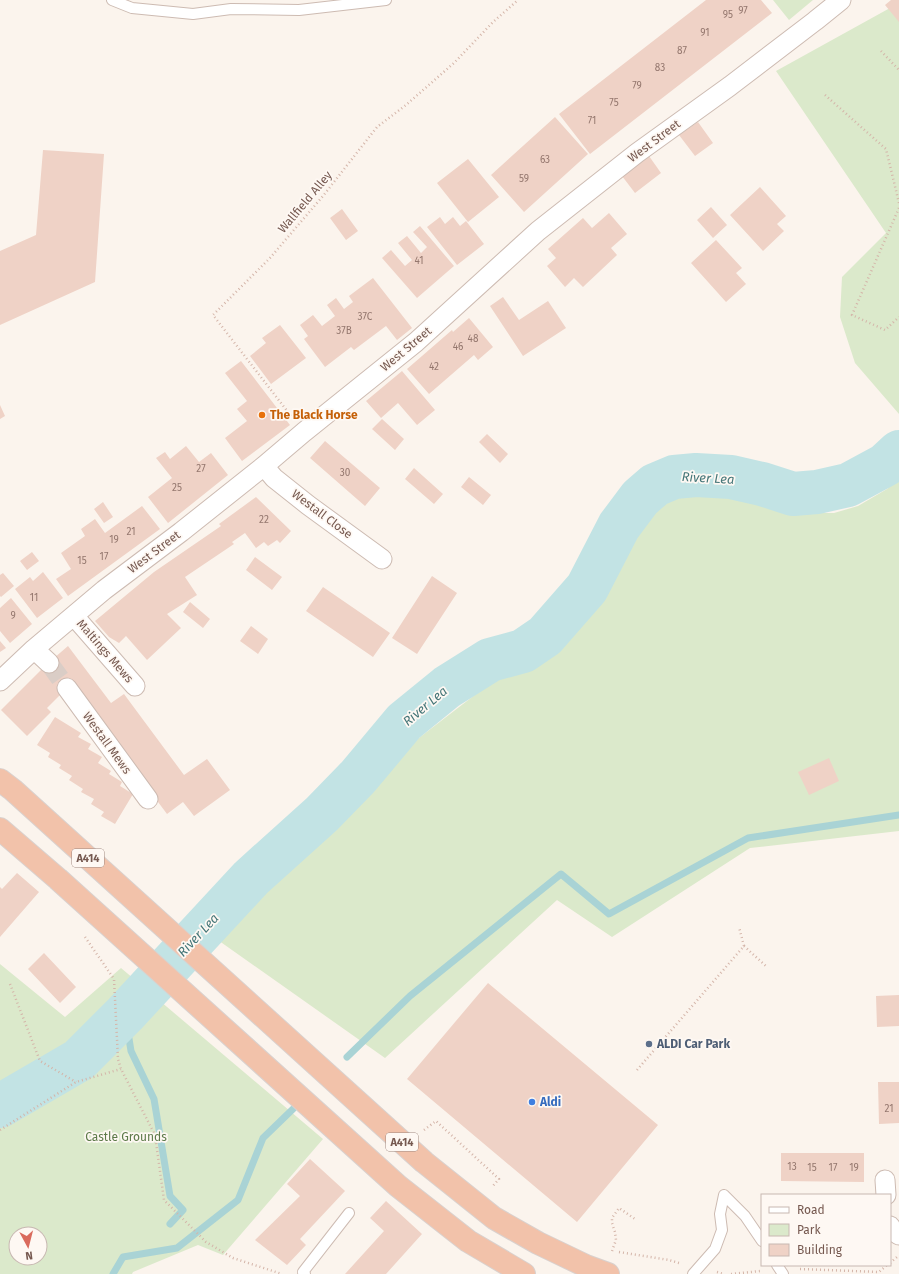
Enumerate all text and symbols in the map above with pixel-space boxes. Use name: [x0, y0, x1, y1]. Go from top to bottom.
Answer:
house number: 97: [738, 5, 748, 17]
house number: 95: [723, 9, 733, 21]
house number: 91: [700, 27, 710, 39]
house number: 87: [677, 45, 687, 57]
house number: 83: [655, 62, 665, 74]
house number: 79: [632, 80, 642, 92]
house number: 75: [609, 97, 619, 109]
house number: 71: [588, 115, 596, 127]
street label: West Street: [625, 116, 684, 165]
house number: 63: [540, 154, 550, 166]
street label: Wallfield Alley: [275, 168, 335, 236]
house number: 59: [519, 173, 529, 185]
house number: 41: [414, 255, 424, 267]
house number: 37C: [358, 311, 373, 323]
street label: West Street: [378, 323, 435, 374]
house number: 37B: [336, 325, 352, 337]
house number: 48: [468, 333, 479, 345]
house number: 46: [453, 341, 463, 353]
house number: 42: [429, 361, 439, 373]
place label: The Black Horse: [270, 408, 358, 422]
marker: The Black Horse: [257, 410, 267, 420]
house number: 27: [196, 463, 206, 475]
house number: 30: [340, 467, 351, 479]
water label: River Lea: [681, 469, 735, 487]
house number: 25: [172, 482, 182, 494]
street label: Westall Close: [289, 487, 355, 541]
house number: 22: [259, 514, 269, 526]
house number: 21: [126, 526, 136, 538]
street label: West Street: [125, 527, 184, 576]
house number: 19: [109, 534, 119, 546]
house number: 17: [100, 551, 109, 563]
house number: 15: [77, 555, 87, 567]
house number: 11: [30, 592, 38, 604]
house number: 9: [10, 610, 16, 622]
street label: Maltings Mews: [74, 617, 136, 686]
water label: River Lea: [400, 683, 450, 729]
street label: Westall Mews: [80, 709, 134, 777]
road number: A414: [72, 849, 104, 867]
water label: River Lea: [174, 911, 222, 959]
place label: ALDI Car Park: [656, 1037, 730, 1051]
marker: ALDI Car Park: [644, 1039, 654, 1049]
place label: Aldi: [539, 1095, 561, 1109]
marker: Aldi: [527, 1097, 537, 1107]
house number: 21: [884, 1103, 894, 1115]
park label: Castle Grounds: [85, 1130, 167, 1144]
road number: A414: [386, 1133, 418, 1151]
house number: 13: [787, 1161, 797, 1173]
house number: 15: [807, 1162, 817, 1174]
house number: 17: [829, 1162, 838, 1174]
house number: 19: [849, 1162, 859, 1174]
legend: [761, 1194, 891, 1266]
text: Road: [797, 1203, 825, 1217]
text: Park: [797, 1223, 821, 1237]
north arrow: [8, 1226, 48, 1266]
text: Building: [797, 1243, 843, 1257]
text: N: [25, 1249, 34, 1262]

